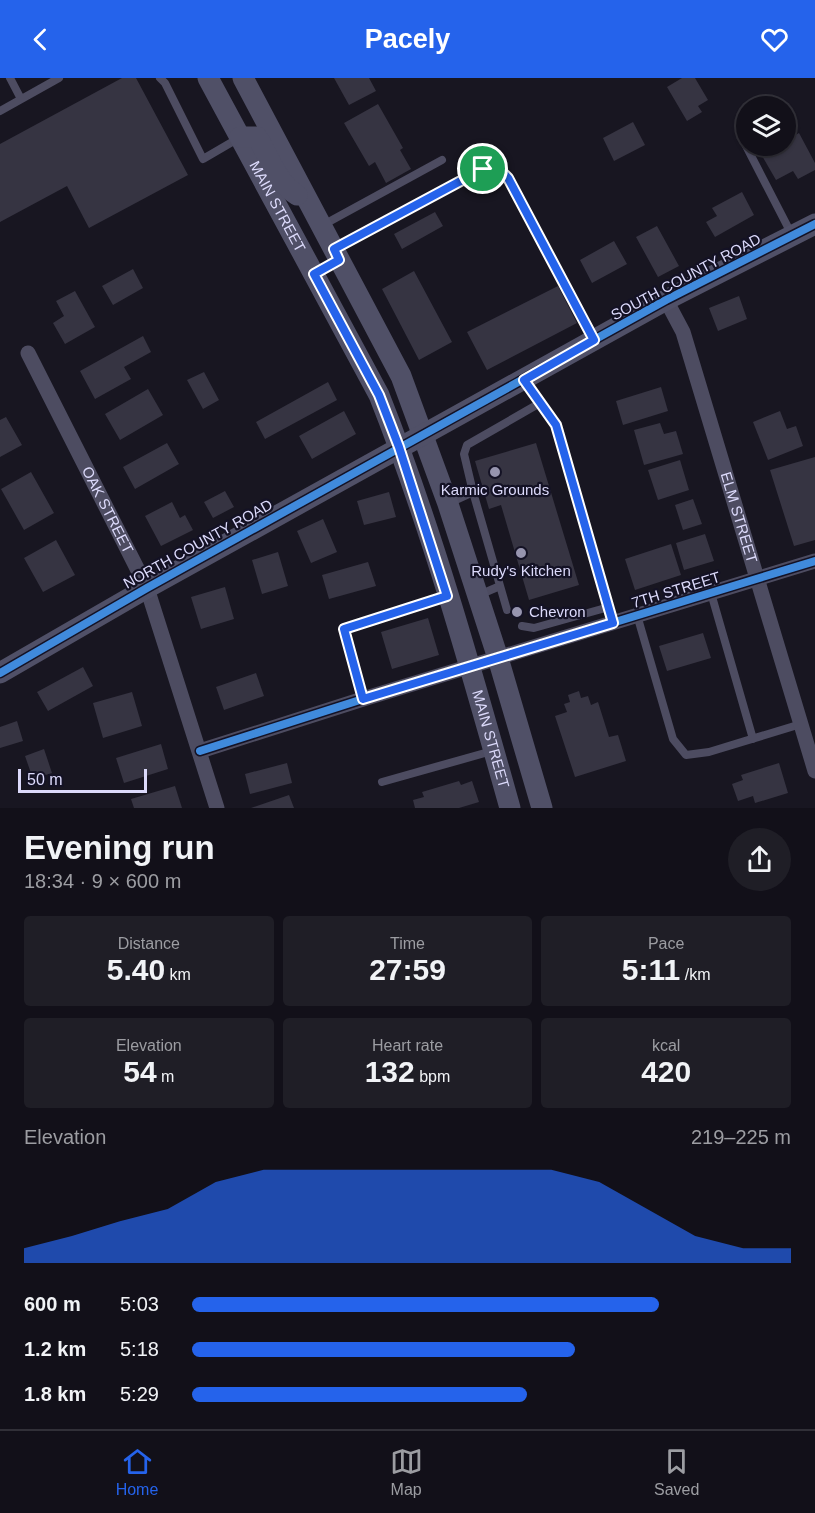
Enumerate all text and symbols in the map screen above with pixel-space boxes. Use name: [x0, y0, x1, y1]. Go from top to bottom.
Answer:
icon: back: [24, 23, 57, 56]
icon: heart: [758, 23, 791, 56]
text: Pacely: [365, 24, 450, 54]
map controls: [736, 96, 796, 156]
button: layers: [736, 96, 796, 156]
pin: [457, 143, 508, 194]
icon: arrive: [466, 152, 499, 185]
street label: MAIN STREET: [246, 158, 309, 255]
street label: SOUTH COUNTY ROAD: [608, 230, 764, 323]
street label: OAK STREET: [79, 464, 137, 556]
marker: Karmic Grounds: [488, 465, 502, 479]
street label: ELM STREET: [718, 470, 761, 565]
place label: Karmic Grounds: [441, 481, 549, 498]
street label: NORTH COUNTY ROAD: [120, 495, 275, 592]
marker: Rudy's Kitchen: [514, 546, 528, 560]
place label: Rudy's Kitchen: [471, 562, 571, 579]
street label: 7TH STREET: [630, 568, 722, 611]
place label: Chevron: [529, 603, 586, 620]
marker: Chevron: [510, 605, 524, 619]
street label: MAIN STREET: [469, 688, 513, 790]
scale bar: [18, 766, 147, 794]
text: 50 m: [27, 771, 63, 788]
button: share: [728, 828, 791, 891]
text: Evening run: [24, 829, 215, 866]
text: 18:34 · 9 × 600 m: [24, 870, 181, 892]
text: Distance: [118, 935, 180, 952]
text: Time: [390, 935, 425, 952]
text: Pace: [648, 935, 684, 952]
text: 5.40: [107, 953, 165, 986]
text: 27:59: [369, 953, 446, 986]
text: 5:11: [622, 953, 680, 986]
text: km: [165, 966, 191, 983]
text: /km: [680, 966, 710, 983]
text: Elevation: [116, 1037, 182, 1054]
text: Heart rate: [372, 1037, 443, 1054]
text: kcal: [652, 1037, 680, 1054]
text: 54: [123, 1055, 157, 1088]
text: 132: [365, 1055, 415, 1088]
text: 420: [641, 1055, 691, 1088]
text: m: [157, 1068, 174, 1085]
text: bpm: [415, 1068, 450, 1085]
text: Elevation: [24, 1126, 106, 1148]
text: 219–225 m: [691, 1126, 791, 1148]
text: 600 m: [24, 1293, 81, 1315]
text: 5:03: [120, 1293, 159, 1315]
text: 1.2 km: [24, 1338, 86, 1360]
text: 5:18: [120, 1338, 159, 1360]
text: 1.8 km: [24, 1383, 86, 1405]
text: 5:29: [120, 1383, 159, 1405]
tab: Home: [116, 1445, 158, 1499]
tab: Map: [390, 1445, 423, 1499]
tab: Saved: [654, 1445, 699, 1499]

